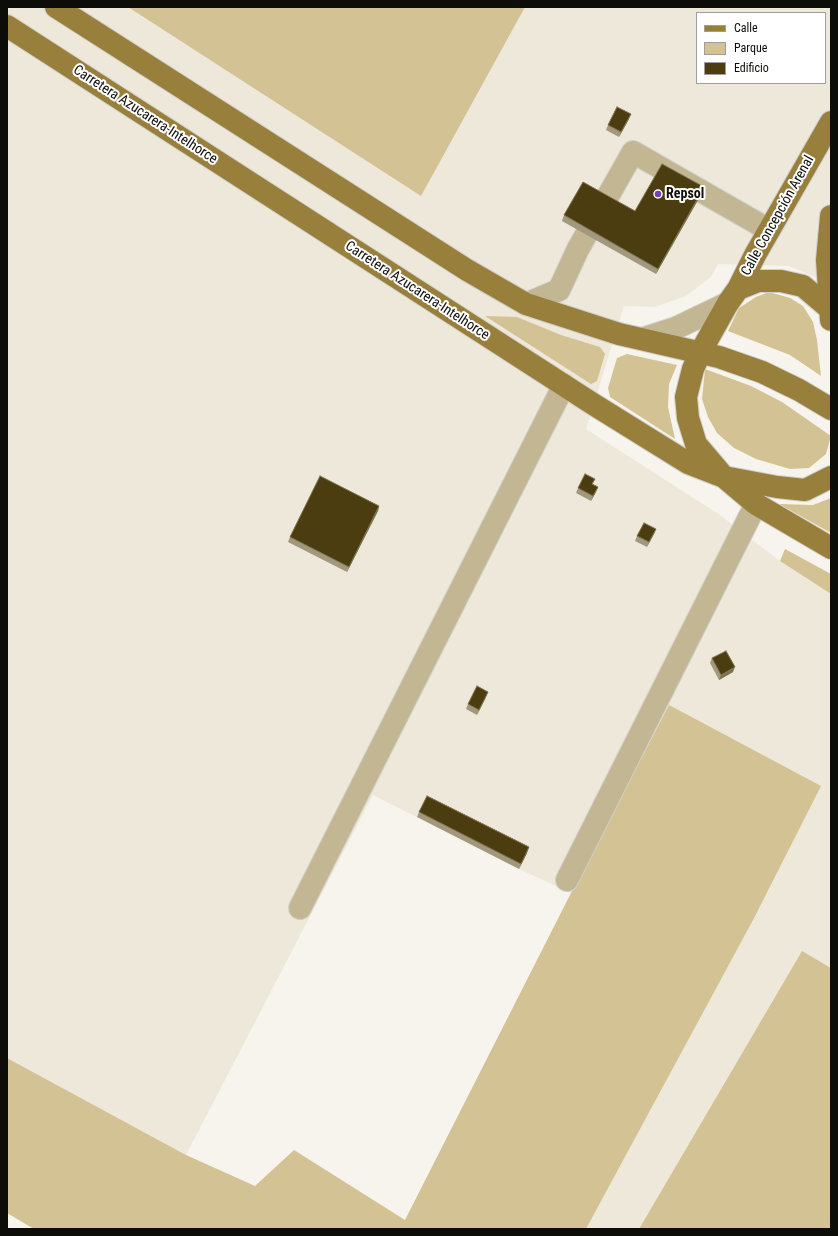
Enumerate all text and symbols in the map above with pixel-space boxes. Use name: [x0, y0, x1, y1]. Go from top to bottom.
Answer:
legend: [696, 12, 826, 84]
text: Calle: [734, 21, 758, 35]
text: Parque: [734, 41, 767, 55]
text: Edificio: [734, 61, 769, 75]
street label: Carretera Azucarera-Intelhorce: [70, 62, 220, 168]
street label: Calle Concepción Arenal: [738, 153, 818, 279]
place label: Repsol: [666, 186, 704, 202]
marker: Repsol: [653, 189, 663, 199]
street label: Carretera Azucarera-Intelhorce: [342, 238, 492, 344]

